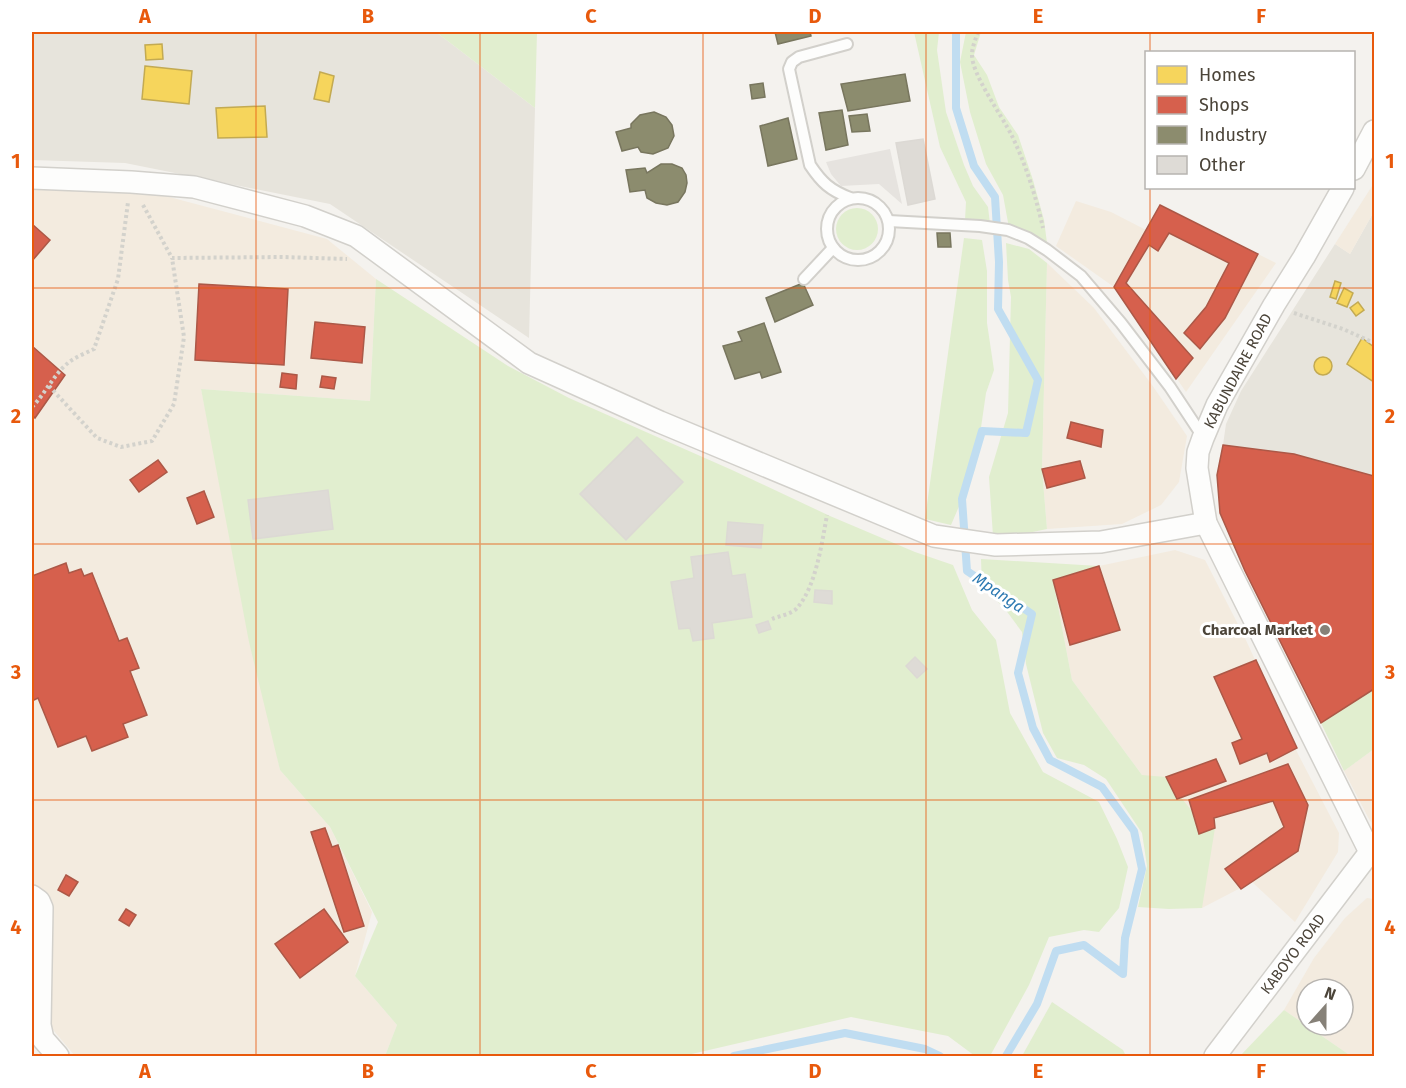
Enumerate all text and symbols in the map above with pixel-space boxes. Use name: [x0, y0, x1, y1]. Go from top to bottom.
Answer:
text: A: [138, 4, 152, 28]
text: B: [362, 4, 374, 28]
text: C: [585, 4, 597, 28]
text: D: [808, 4, 822, 28]
text: E: [1033, 4, 1043, 28]
text: F: [1256, 4, 1266, 28]
legend: [1145, 51, 1355, 189]
text: Homes: [1199, 64, 1255, 86]
text: Shops: [1199, 94, 1249, 116]
text: Industry: [1199, 124, 1267, 146]
text: 1: [11, 149, 21, 173]
text: 1: [1385, 149, 1395, 173]
text: Other: [1199, 154, 1245, 176]
street label: KABUNDAIRE ROAD: [1200, 310, 1276, 432]
text: 2: [11, 404, 21, 428]
text: 2: [1385, 404, 1395, 428]
water label: Mpanga: [969, 568, 1028, 617]
place label: Charcoal Market: [1202, 621, 1313, 639]
marker: Charcoal Market: [1318, 623, 1332, 637]
text: 3: [10, 660, 21, 684]
text: 3: [1384, 660, 1395, 684]
street label: KABOYO ROAD: [1257, 910, 1329, 998]
text: 4: [10, 915, 22, 939]
text: 4: [1384, 915, 1396, 939]
north arrow: [1295, 977, 1355, 1037]
text: N: [1322, 983, 1339, 1004]
text: A: [138, 1059, 152, 1083]
text: B: [362, 1059, 374, 1083]
text: C: [585, 1059, 597, 1083]
text: D: [808, 1059, 822, 1083]
text: E: [1033, 1059, 1043, 1083]
text: F: [1256, 1059, 1266, 1083]

